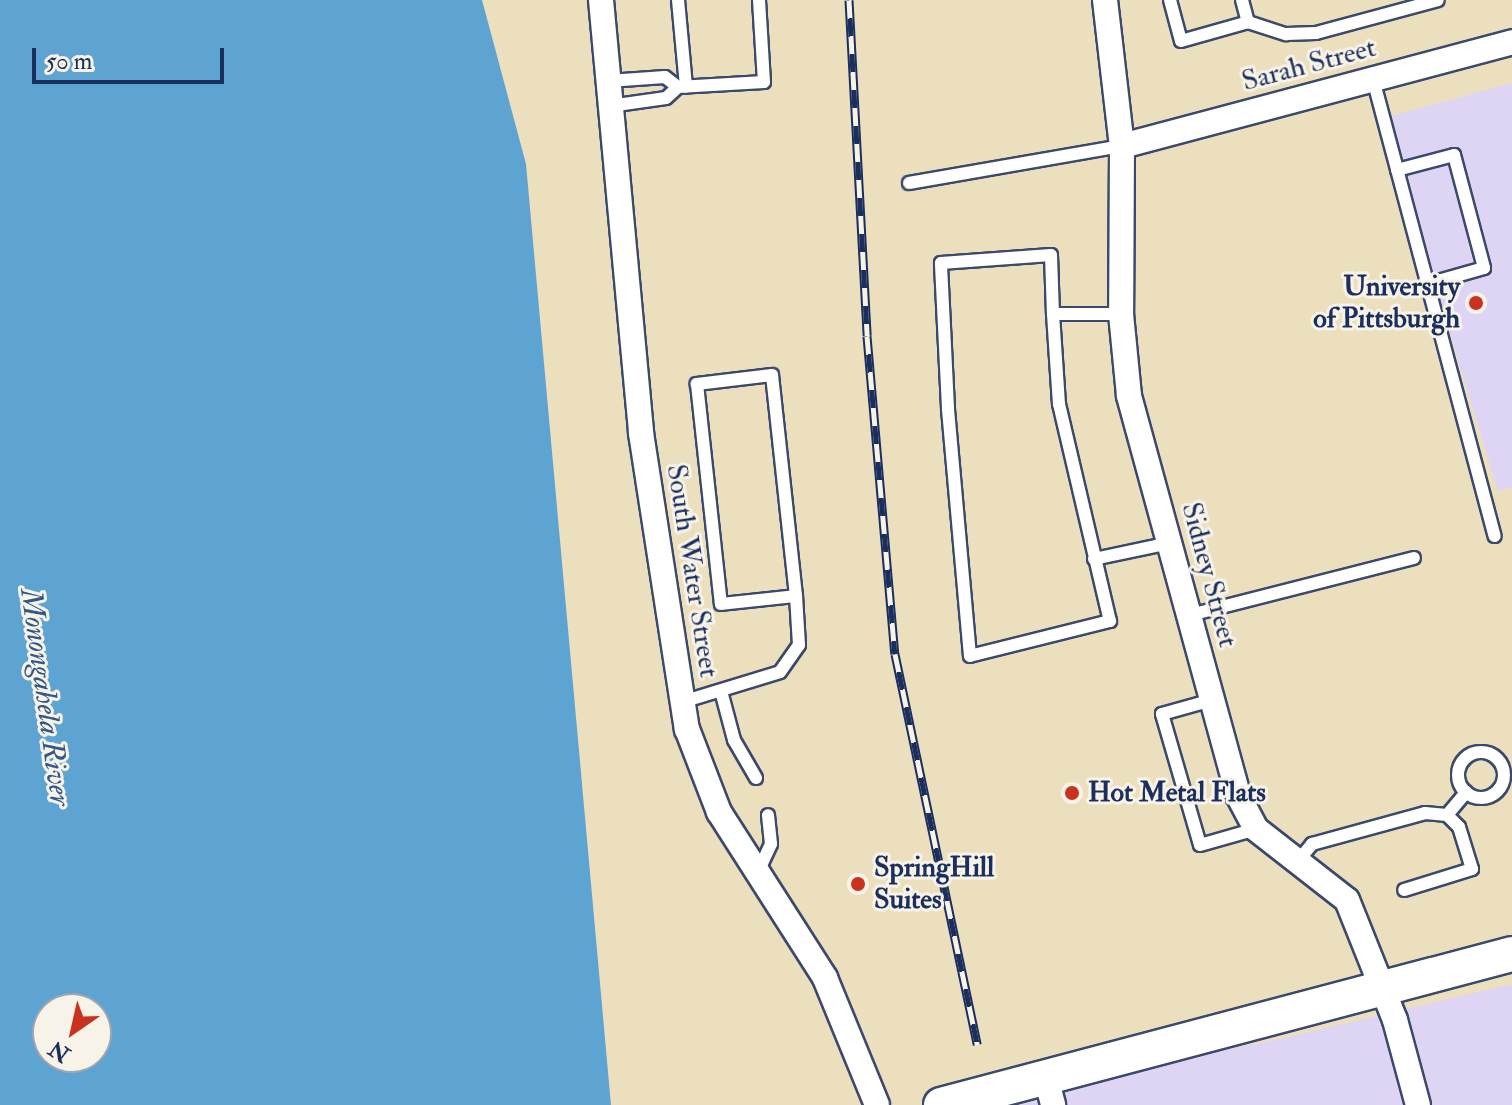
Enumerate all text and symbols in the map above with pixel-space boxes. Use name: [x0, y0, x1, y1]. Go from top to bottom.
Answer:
street label: Sarah Street: [1238, 31, 1380, 99]
scale bar: [36, 32, 228, 82]
text: 50 m: [46, 46, 92, 77]
place label: University of Pittsburgh: [1313, 270, 1460, 336]
marker: University of Pittsburgh: [1467, 294, 1485, 312]
street label: South Water Street: [659, 462, 725, 680]
street label: Sidney Street: [1174, 499, 1244, 651]
water label: Monongahela River: [12, 586, 78, 808]
place label: Hot Metal Flats: [1088, 776, 1266, 810]
marker: Hot Metal Flats: [1063, 784, 1081, 802]
place label: SpringHill Suites: [874, 851, 994, 917]
marker: SpringHill Suites: [849, 875, 867, 893]
north arrow: [32, 993, 112, 1073]
text: N: [44, 1034, 76, 1068]

